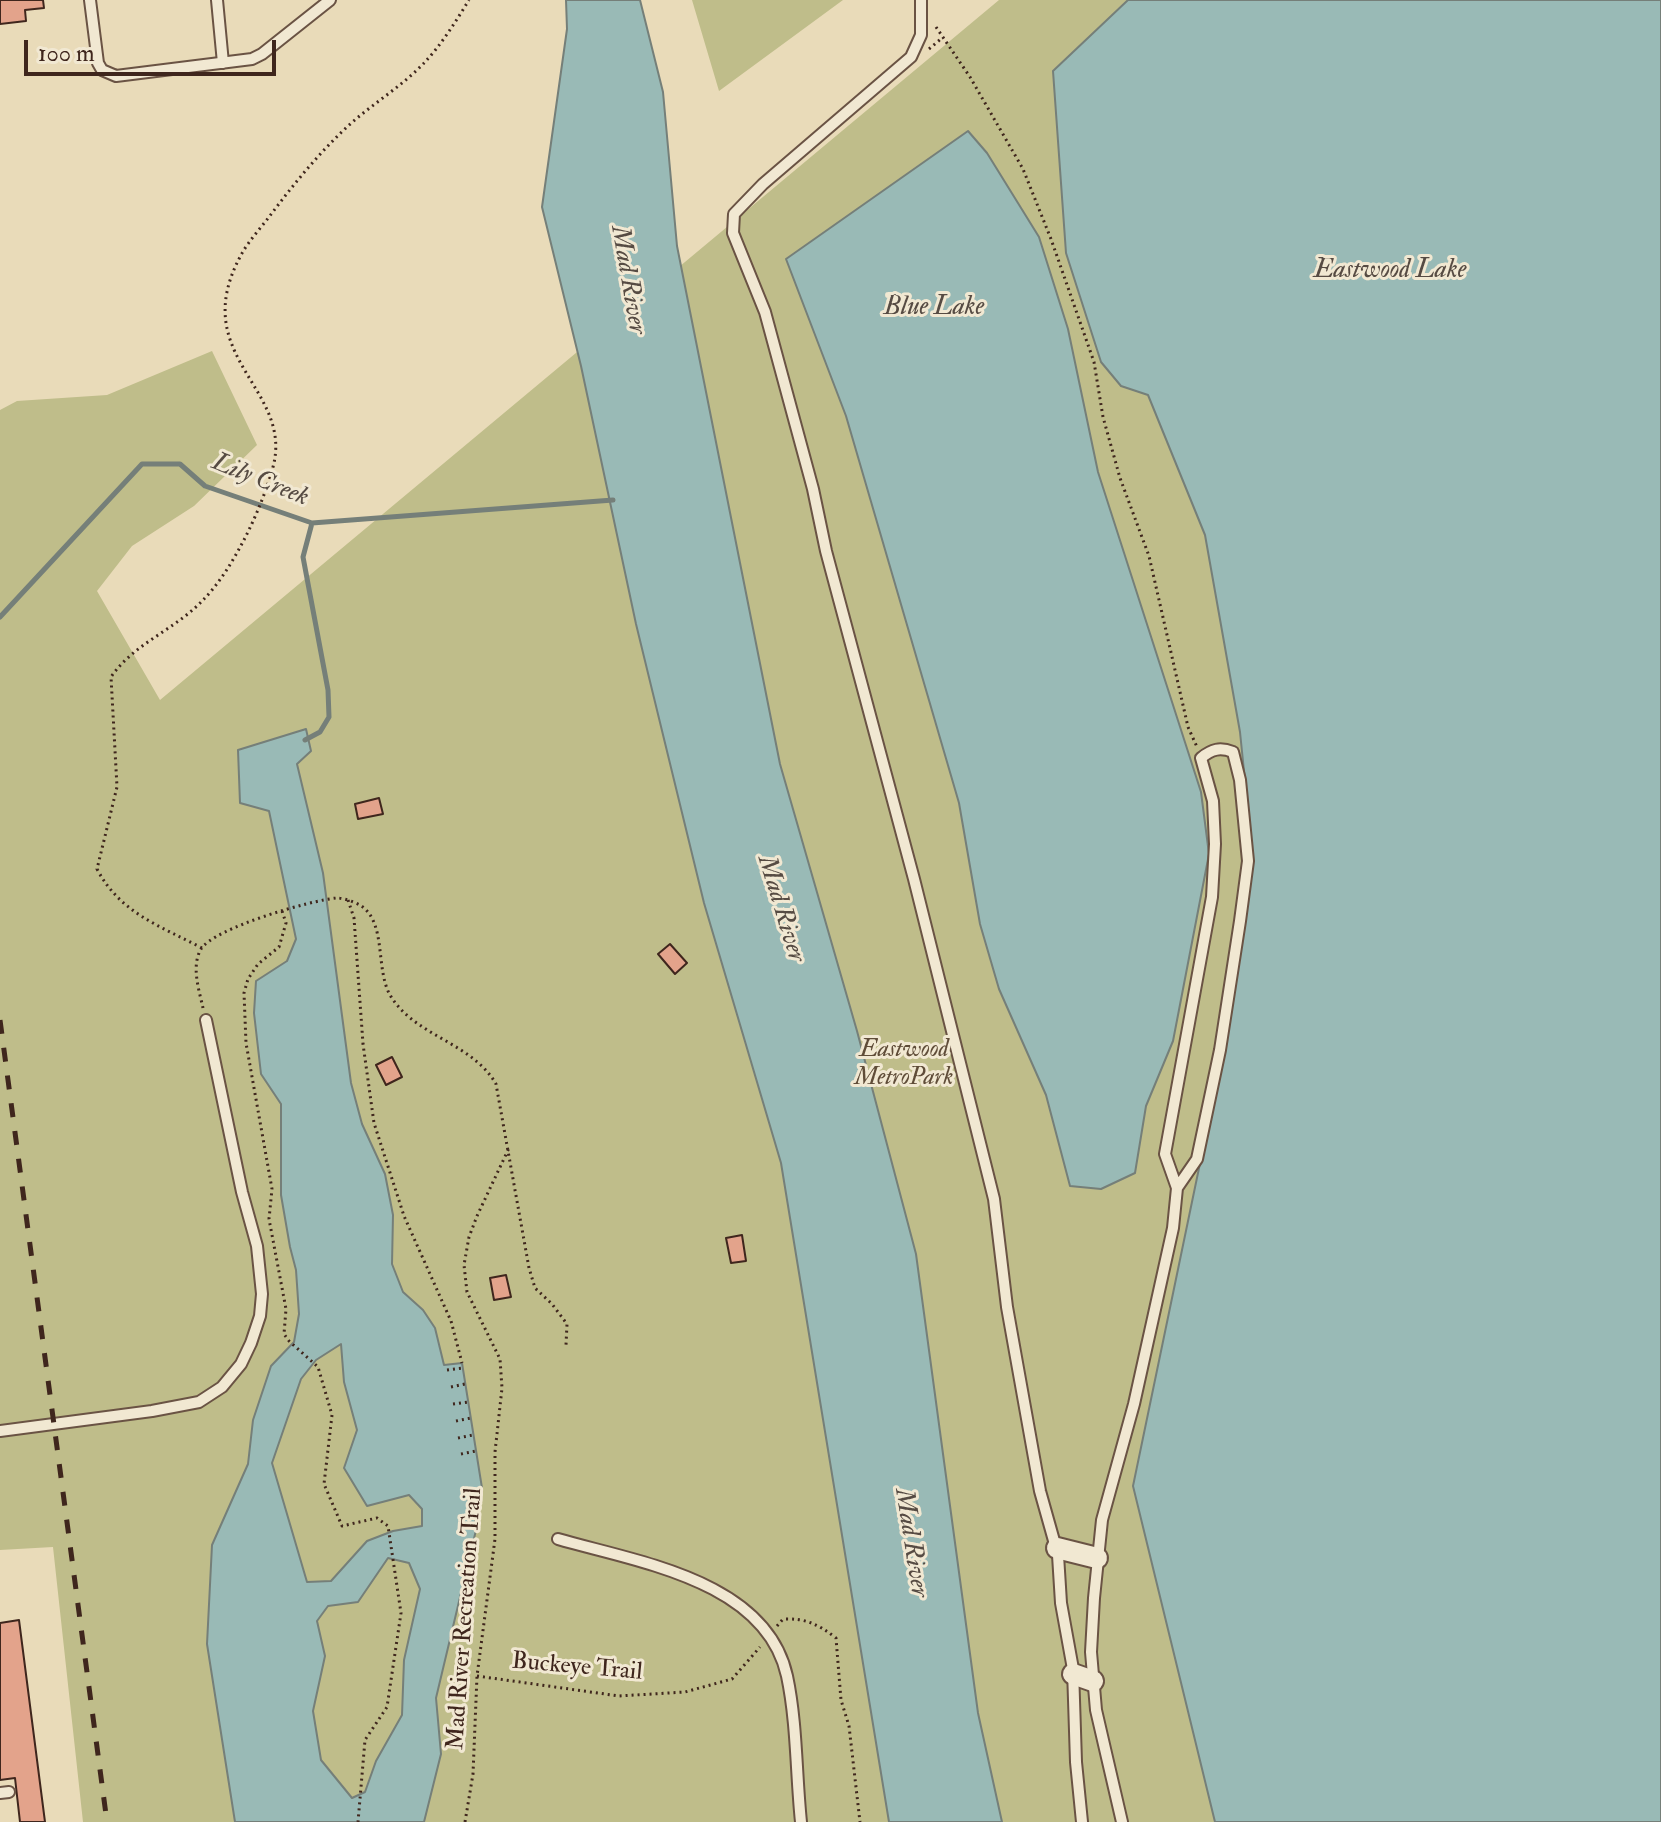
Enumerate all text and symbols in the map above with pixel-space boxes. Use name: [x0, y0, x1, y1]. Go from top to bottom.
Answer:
scale bar: [28, 24, 280, 74]
text: 100 m: [38, 38, 95, 69]
water label: Mad River: [602, 223, 652, 337]
water label: Eastwood Lake: [1314, 255, 1466, 287]
water label: Blue Lake: [884, 292, 984, 324]
water label: Lily Creek: [207, 448, 313, 514]
water label: Mad River: [749, 852, 811, 966]
park label: Eastwood MetroPark: [855, 1037, 953, 1093]
water label: Mad River: [886, 1486, 934, 1600]
street label: Mad River Recreation Trail: [442, 1487, 490, 1751]
street label: Buckeye Trail: [510, 1648, 644, 1688]

